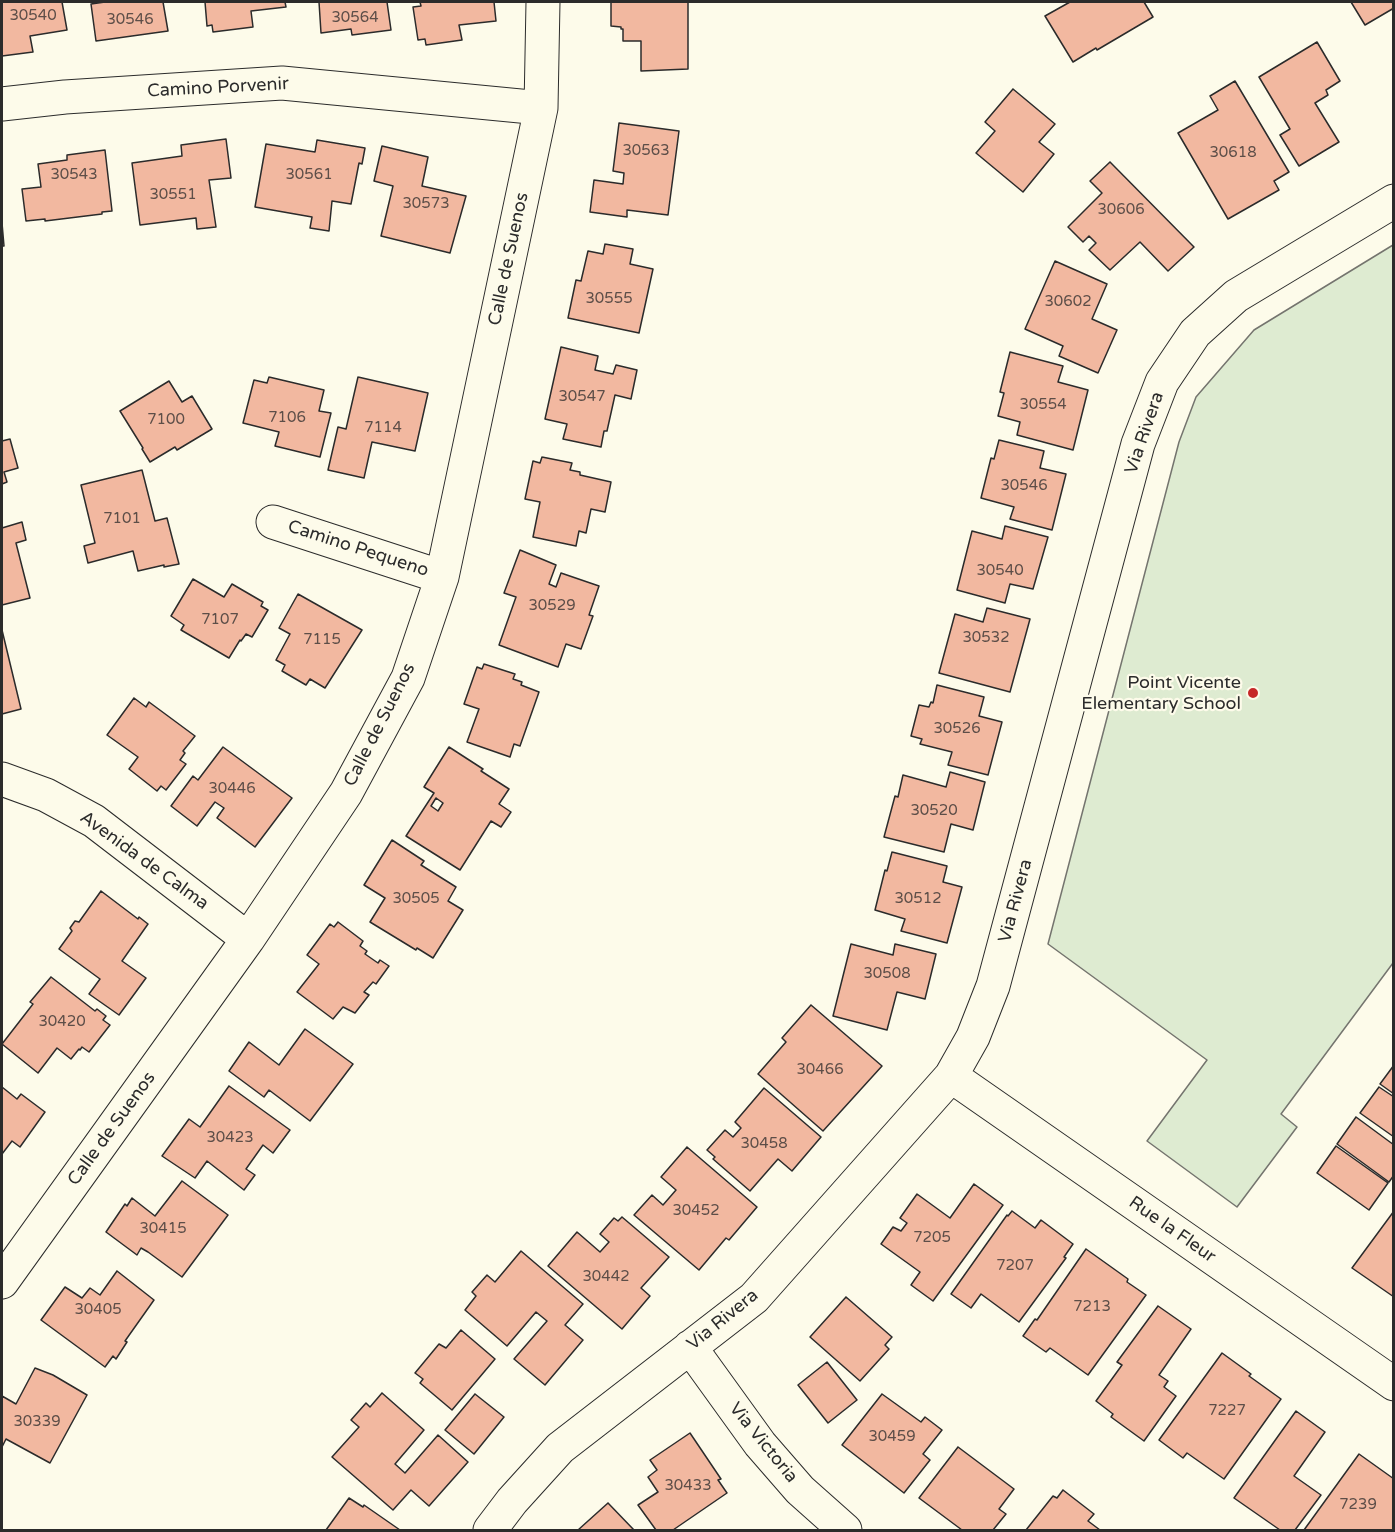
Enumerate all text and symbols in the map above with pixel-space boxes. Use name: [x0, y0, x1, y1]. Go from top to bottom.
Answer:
house number: 30540: [9, 7, 57, 25]
house number: 30564: [331, 9, 379, 27]
house number: 30546: [106, 11, 154, 29]
street label: Camino Porvenir: [147, 74, 289, 102]
house number: 30563: [622, 142, 670, 160]
house number: 30618: [1209, 144, 1257, 162]
house number: 30543: [50, 166, 98, 184]
house number: 30561: [285, 166, 333, 184]
house number: 30551: [149, 186, 197, 204]
street label: Calle de Suenos: [484, 191, 534, 327]
house number: 30573: [402, 195, 450, 213]
house number: 30606: [1097, 201, 1145, 219]
house number: 30555: [585, 290, 633, 308]
house number: 30602: [1044, 293, 1092, 311]
house number: 30547: [558, 388, 606, 406]
street label: Via Rivera: [1121, 389, 1169, 477]
house number: 30554: [1019, 396, 1067, 414]
house number: 7106: [268, 409, 306, 427]
house number: 7100: [147, 411, 185, 429]
house number: 7114: [364, 419, 402, 437]
house number: 30546: [1000, 477, 1048, 495]
house number: 7101: [103, 510, 141, 528]
street label: Camino Pequeno: [285, 516, 431, 582]
house number: 30540: [976, 562, 1024, 580]
house number: 30529: [528, 597, 576, 615]
house number: 7107: [201, 611, 239, 629]
house number: 30532: [962, 629, 1010, 647]
house number: 7115: [303, 631, 341, 649]
street label: Calle de Suenos: [340, 660, 420, 790]
place label: Point Vicente Elementary School: [1081, 672, 1241, 714]
marker: Point Vicente Elementary School: [1246, 686, 1260, 700]
house number: 30526: [933, 720, 981, 738]
house number: 30446: [208, 780, 256, 798]
house number: 30520: [910, 802, 958, 820]
street label: Avenida de Calma: [75, 807, 213, 915]
street label: Via Rivera: [995, 857, 1037, 945]
house number: 30505: [392, 890, 440, 908]
house number: 30512: [894, 890, 942, 908]
house number: 30508: [863, 965, 911, 983]
house number: 30420: [38, 1013, 86, 1031]
house number: 30466: [796, 1061, 844, 1079]
street label: Calle de Suenos: [63, 1068, 161, 1190]
house number: 30423: [206, 1129, 254, 1147]
house number: 30458: [740, 1135, 788, 1153]
street label: Rue la Fleur: [1124, 1192, 1220, 1268]
house number: 30452: [672, 1202, 720, 1220]
house number: 30415: [139, 1220, 187, 1238]
house number: 7205: [913, 1229, 951, 1247]
house number: 7207: [996, 1257, 1034, 1275]
house number: 30442: [582, 1268, 630, 1286]
street label: Via Rivera: [683, 1285, 763, 1355]
house number: 7213: [1073, 1298, 1111, 1316]
house number: 30405: [74, 1301, 122, 1319]
street label: Via Victoria: [724, 1398, 802, 1488]
house number: 7227: [1208, 1402, 1246, 1420]
house number: 30339: [13, 1413, 61, 1431]
house number: 30459: [868, 1428, 916, 1446]
house number: 30433: [664, 1477, 712, 1495]
house number: 7239: [1339, 1496, 1377, 1514]

